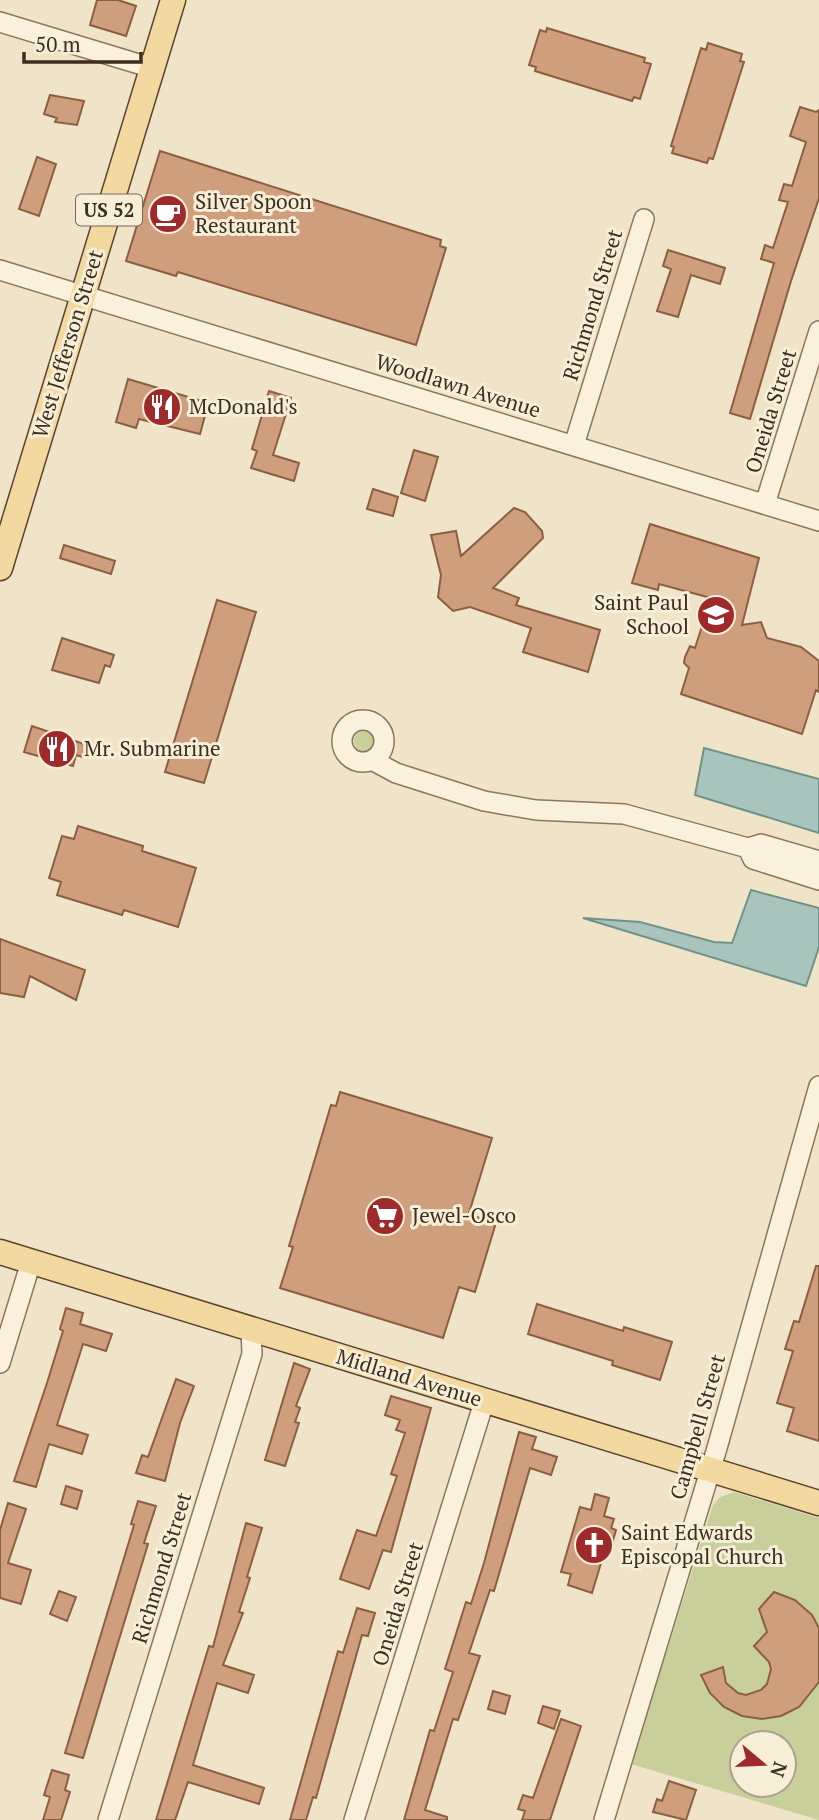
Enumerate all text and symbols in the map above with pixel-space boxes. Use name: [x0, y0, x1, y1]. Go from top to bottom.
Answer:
scale bar: [24, 21, 142, 65]
text: 50 m: [35, 30, 81, 58]
place label: Silver Spoon Restaurant: [195, 187, 312, 239]
cafe icon: Silver Spoon Restaurant: [147, 193, 189, 235]
road number: US 52: [76, 194, 142, 226]
street label: Richmond Street: [556, 225, 628, 384]
street label: West Jefferson Street: [25, 246, 109, 441]
street label: Oneida Street: [738, 345, 802, 476]
street label: Woodlawn Avenue: [372, 347, 544, 423]
restaurant icon: McDonald's: [141, 386, 183, 428]
place label: McDonald's: [189, 392, 298, 420]
place label: Saint Paul School: [594, 588, 689, 640]
school or university icon: Saint Paul School: [695, 594, 737, 636]
restaurant icon: Mr. Submarine: [36, 728, 78, 770]
place label: Mr. Submarine: [84, 734, 220, 762]
supermarket icon: Jewel-Osco: [364, 1195, 406, 1237]
place label: Jewel-Osco: [412, 1201, 516, 1229]
street label: Midland Avenue: [333, 1342, 485, 1412]
street label: Campbell Street: [663, 1351, 731, 1503]
street label: Richmond Street: [125, 1488, 197, 1647]
place label: Saint Edwards Episcopal Church: [621, 1518, 784, 1570]
church icon: Saint Edwards Episcopal Church: [573, 1524, 615, 1566]
street label: Oneida Street: [365, 1538, 429, 1669]
north arrow: [728, 1729, 798, 1799]
text: N: [765, 1759, 794, 1781]

